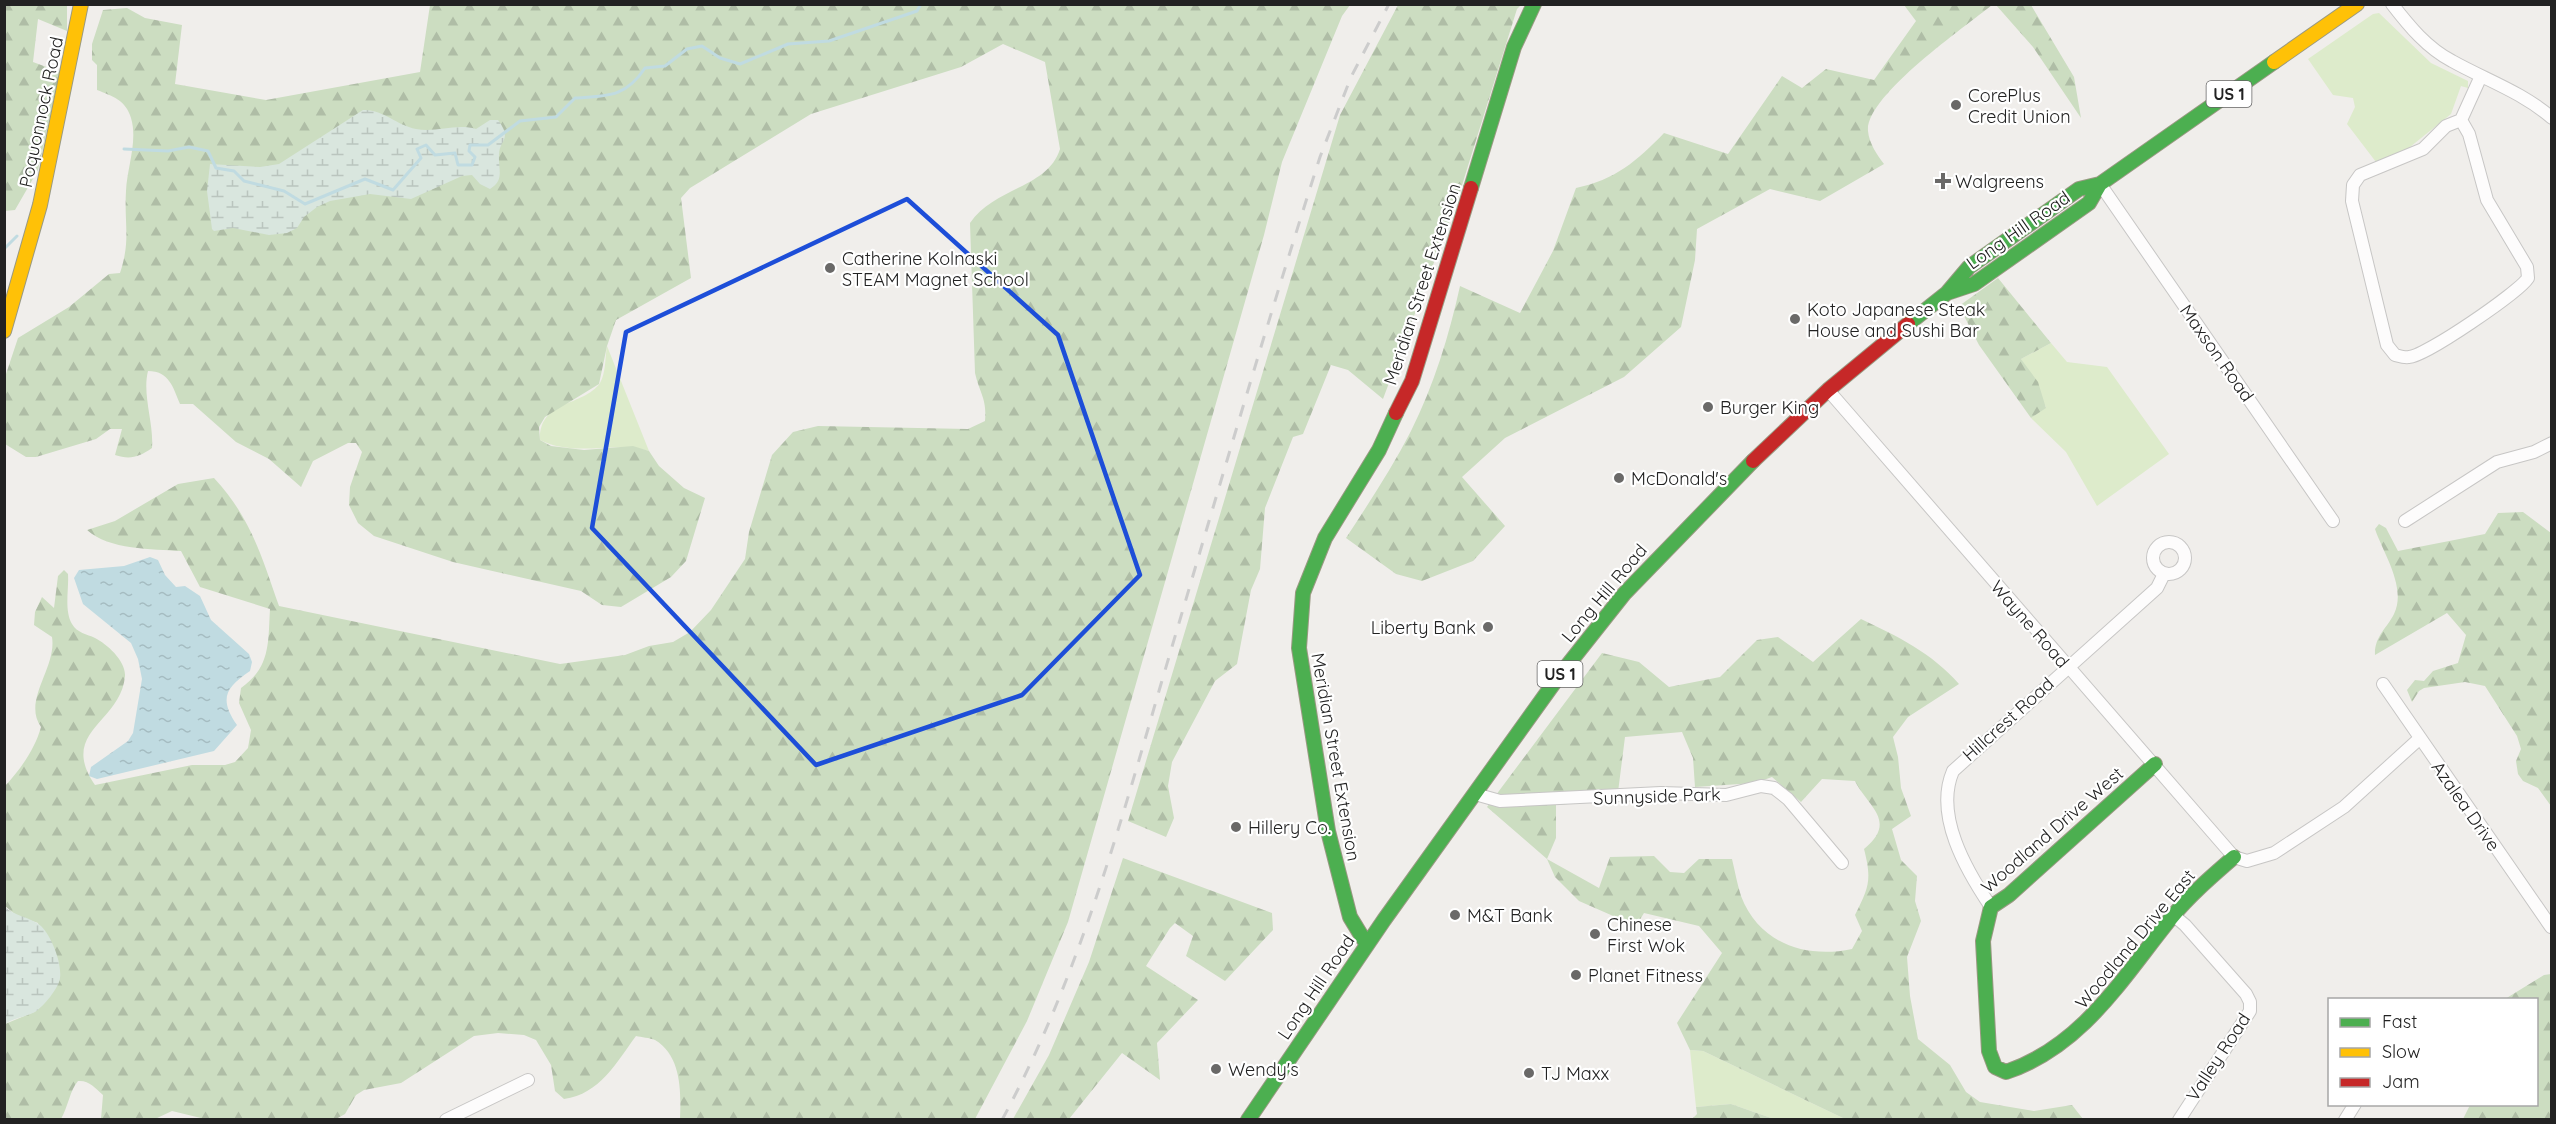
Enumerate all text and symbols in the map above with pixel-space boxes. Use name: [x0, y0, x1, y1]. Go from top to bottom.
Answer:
street label: Poquonnock Road: [14, 34, 68, 190]
road number: US 1: [2206, 81, 2252, 107]
place label: CorePlus Credit Union: [1968, 84, 2071, 128]
marker: CorePlus Credit Union: [1949, 98, 1963, 112]
place label: Walgreens: [1955, 170, 2044, 193]
marker: Walgreens: [1936, 174, 1950, 188]
street label: Meridian Street Extension: [1378, 180, 1466, 388]
street label: Long Hill Road: [1962, 186, 2074, 274]
place label: Catherine Kolnaski STEAM Magnet School: [842, 247, 1029, 291]
marker: Catherine Kolnaski STEAM Magnet School: [823, 261, 837, 275]
place label: Koto Japanese Steak House and Sushi Bar: [1807, 298, 1985, 342]
street label: Maxson Road: [2175, 300, 2259, 406]
marker: Koto Japanese Steak House and Sushi Bar: [1788, 312, 1802, 326]
place label: Burger King: [1720, 396, 1819, 419]
marker: Burger King: [1701, 400, 1715, 414]
place label: McDonald's: [1631, 467, 1727, 490]
marker: McDonald's: [1612, 471, 1626, 485]
street label: Long Hill Road: [1556, 539, 1652, 647]
street label: Wayne Road: [1986, 576, 2074, 672]
place label: Liberty Bank: [1371, 616, 1476, 639]
marker: Liberty Bank: [1481, 620, 1495, 634]
street label: Meridian Street Extension: [1306, 651, 1366, 863]
road number: US 1: [1538, 661, 1582, 687]
street label: Hillcrest Road: [1958, 672, 2058, 766]
street label: Azalea Drive: [2427, 757, 2505, 855]
street label: Woodland Drive West: [1976, 762, 2128, 898]
street label: Sunnyside Park: [1593, 782, 1721, 810]
place label: Hillery Co.: [1248, 816, 1331, 839]
marker: Hillery Co.: [1229, 820, 1243, 834]
street label: Woodland Drive East: [2070, 865, 2200, 1013]
place label: M&T Bank: [1467, 904, 1553, 927]
marker: M&T Bank: [1448, 908, 1462, 922]
place label: Chinese First Wok: [1607, 913, 1685, 957]
marker: Chinese First Wok: [1588, 927, 1602, 941]
street label: Long Hill Road: [1272, 930, 1360, 1044]
place label: Planet Fitness: [1588, 964, 1703, 987]
marker: Planet Fitness: [1569, 968, 1583, 982]
legend: [2328, 998, 2538, 1106]
street label: Valley Road: [2181, 1009, 2255, 1105]
text: Fast: [2382, 1010, 2417, 1033]
text: Slow: [2382, 1040, 2420, 1063]
place label: Wendy's: [1228, 1058, 1299, 1081]
marker: Wendy's: [1209, 1062, 1223, 1076]
place label: TJ Maxx: [1541, 1062, 1609, 1085]
marker: TJ Maxx: [1522, 1066, 1536, 1080]
text: Jam: [2382, 1070, 2420, 1093]

